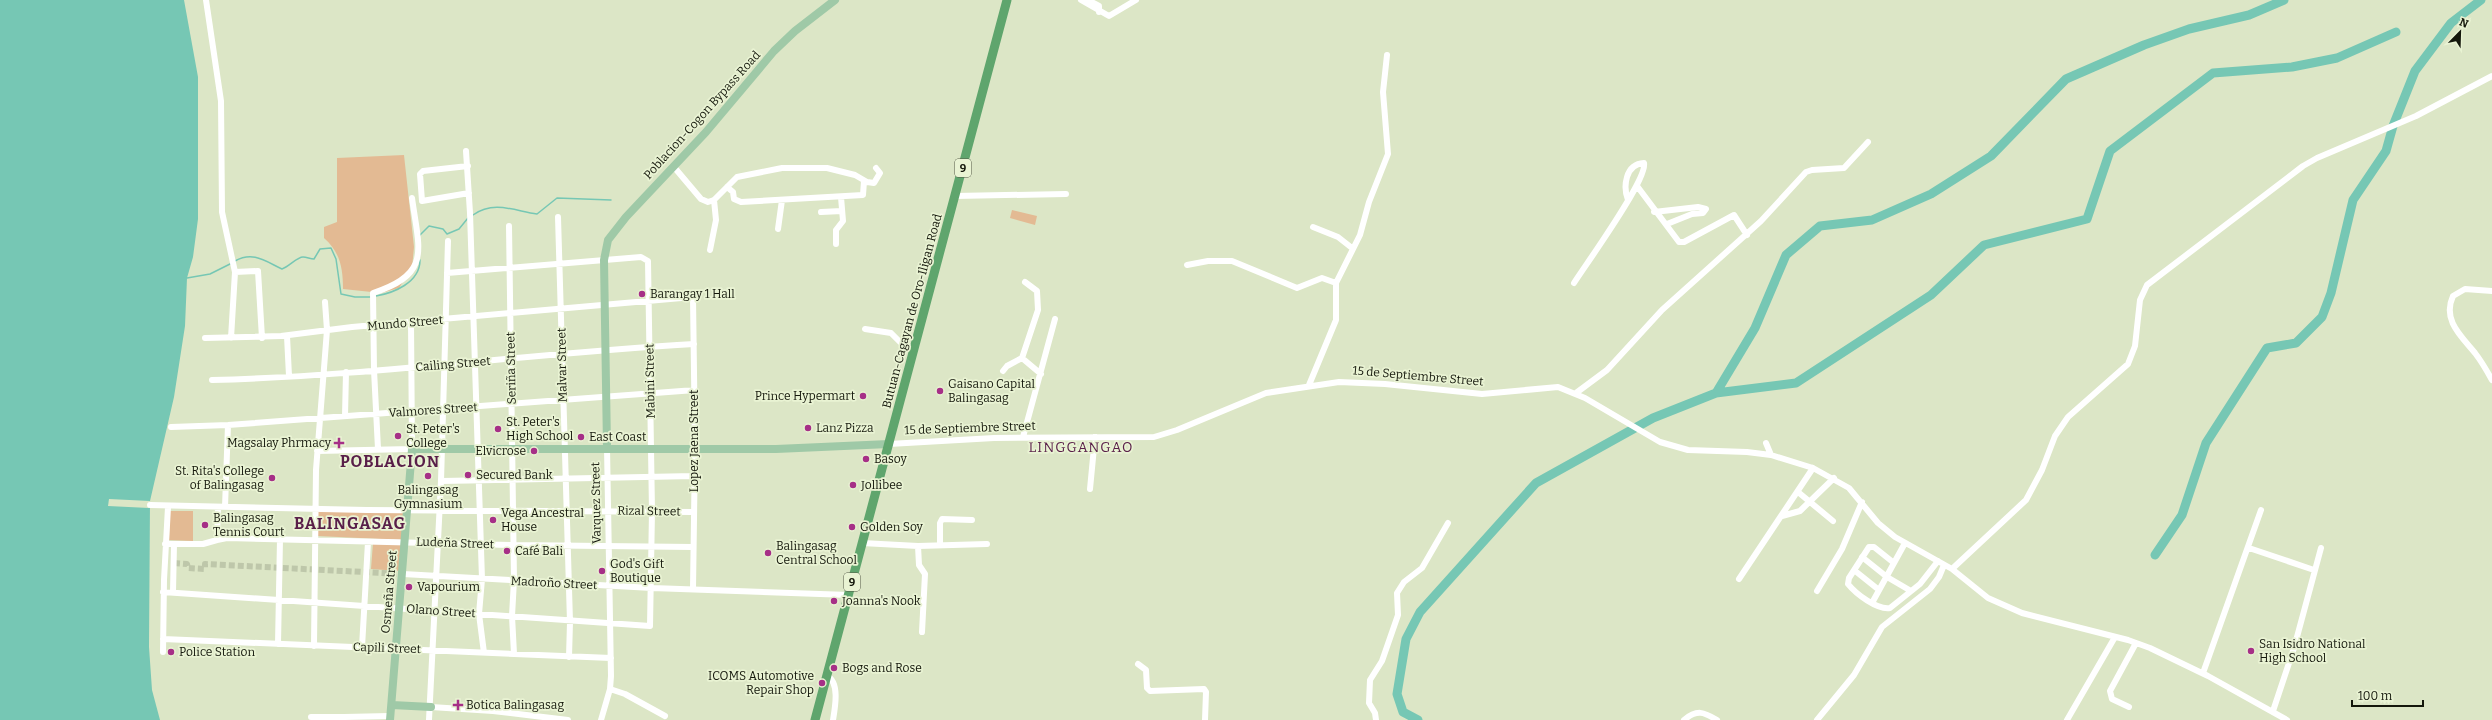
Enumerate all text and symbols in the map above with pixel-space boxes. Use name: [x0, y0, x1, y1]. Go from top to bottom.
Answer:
north arrow: [2440, 12, 2480, 52]
text: N: [2457, 16, 2471, 31]
street label: Poblacion-Cogon Bypass Road: [641, 48, 763, 182]
road number: 9: [955, 159, 971, 177]
street label: Butuan-Cagayan de Oro-Iligan Road: [879, 212, 945, 410]
place label: Barangay 1 Hall: [650, 287, 735, 301]
marker: Barangay 1 Hall: [637, 289, 647, 299]
street label: Mundo Street: [367, 313, 444, 333]
street label: Malvar Street: [554, 327, 570, 402]
street label: Seriña Street: [503, 331, 519, 404]
street label: Mabini Street: [642, 343, 658, 419]
street label: Cailing Street: [415, 354, 492, 374]
street label: 15 de Septiembre Street: [1352, 363, 1485, 389]
place label: Gaisano Capital Balingasag: [948, 377, 1036, 405]
marker: Gaisano Capital Balingasag: [935, 386, 945, 396]
street label: Lopez Jaena Street: [687, 389, 701, 492]
place label: Prince Hypermart: [755, 389, 856, 403]
marker: Prince Hypermart: [858, 391, 868, 401]
street label: Valmores Street: [388, 400, 479, 420]
place label: St. Peter's High School: [506, 415, 574, 443]
street label: 15 de Septiembre Street: [904, 419, 1036, 437]
place label: Lanz Pizza: [816, 421, 874, 435]
place label: St. Peter's College: [406, 422, 460, 450]
marker: Lanz Pizza: [803, 423, 813, 433]
marker: St. Peter's High School: [493, 424, 503, 434]
place label: East Coast: [589, 430, 647, 444]
marker: St. Peter's College: [393, 431, 403, 441]
marker: East Coast: [576, 432, 586, 442]
place label: Magsalay Phrmacy: [227, 436, 332, 450]
marker: Magsalay Phrmacy: [334, 438, 344, 448]
district label: LINGGANGAO: [1028, 439, 1134, 456]
place label: Elvicrose: [475, 444, 526, 458]
marker: Elvicrose: [529, 446, 539, 456]
district label: POBLACION: [340, 452, 440, 471]
place label: Basoy: [874, 452, 907, 466]
marker: Basoy: [861, 454, 871, 464]
street label: Varquez Street: [588, 461, 604, 544]
place label: St. Rita's College of Balingasag: [175, 464, 264, 492]
place label: Secured Bank: [476, 468, 553, 482]
marker: Secured Bank: [463, 470, 473, 480]
marker: Balingasag Gymnasium: [423, 471, 433, 481]
marker: St. Rita's College of Balingasag: [267, 473, 277, 483]
place label: Jollibee: [860, 478, 902, 492]
marker: Jollibee: [848, 480, 858, 490]
place label: Balingasag Gymnasium: [394, 483, 463, 511]
street label: Rizal Street: [617, 503, 681, 519]
place label: Vega Ancestral House: [501, 506, 584, 534]
place label: Balingasag Tennis Court: [213, 511, 285, 539]
district label: BALINGASAG: [294, 514, 406, 533]
marker: Vega Ancestral House: [488, 515, 498, 525]
marker: Balingasag Tennis Court: [200, 520, 210, 530]
place label: Golden Soy: [860, 520, 924, 534]
marker: Golden Soy: [847, 522, 857, 532]
street label: Ludeña Street: [416, 535, 495, 551]
place label: Balingasag Central School: [776, 539, 858, 567]
place label: Café Bali: [515, 544, 564, 558]
marker: Café Bali: [502, 546, 512, 556]
marker: Balingasag Central School: [763, 548, 773, 558]
street label: Osmeña Street: [378, 549, 400, 634]
place label: God's Gift Boutique: [610, 557, 665, 585]
marker: God's Gift Boutique: [597, 566, 607, 576]
road number: 9: [844, 573, 860, 591]
street label: Madroño Street: [510, 574, 598, 592]
place label: Vapourium: [417, 580, 481, 594]
marker: Vapourium: [404, 582, 414, 592]
place label: Joanna's Nook: [841, 594, 921, 608]
marker: Joanna's Nook: [829, 596, 839, 606]
street label: Olano Street: [406, 602, 477, 620]
place label: San Isidro National High School: [2259, 637, 2366, 665]
street label: Capili Street: [353, 640, 422, 656]
place label: Police Station: [179, 645, 255, 659]
marker: San Isidro National High School: [2246, 646, 2256, 656]
marker: Police Station: [166, 647, 176, 657]
place label: Bogs and Rose: [842, 661, 922, 675]
marker: Bogs and Rose: [829, 663, 839, 673]
place label: ICOMS Automotive Repair Shop: [708, 669, 814, 697]
marker: ICOMS Automotive Repair Shop: [817, 678, 827, 688]
scale bar: [2352, 682, 2423, 708]
text: 100 m: [2358, 689, 2393, 703]
place label: Botica Balingasag: [466, 698, 564, 712]
marker: Botica Balingasag: [453, 700, 463, 710]

